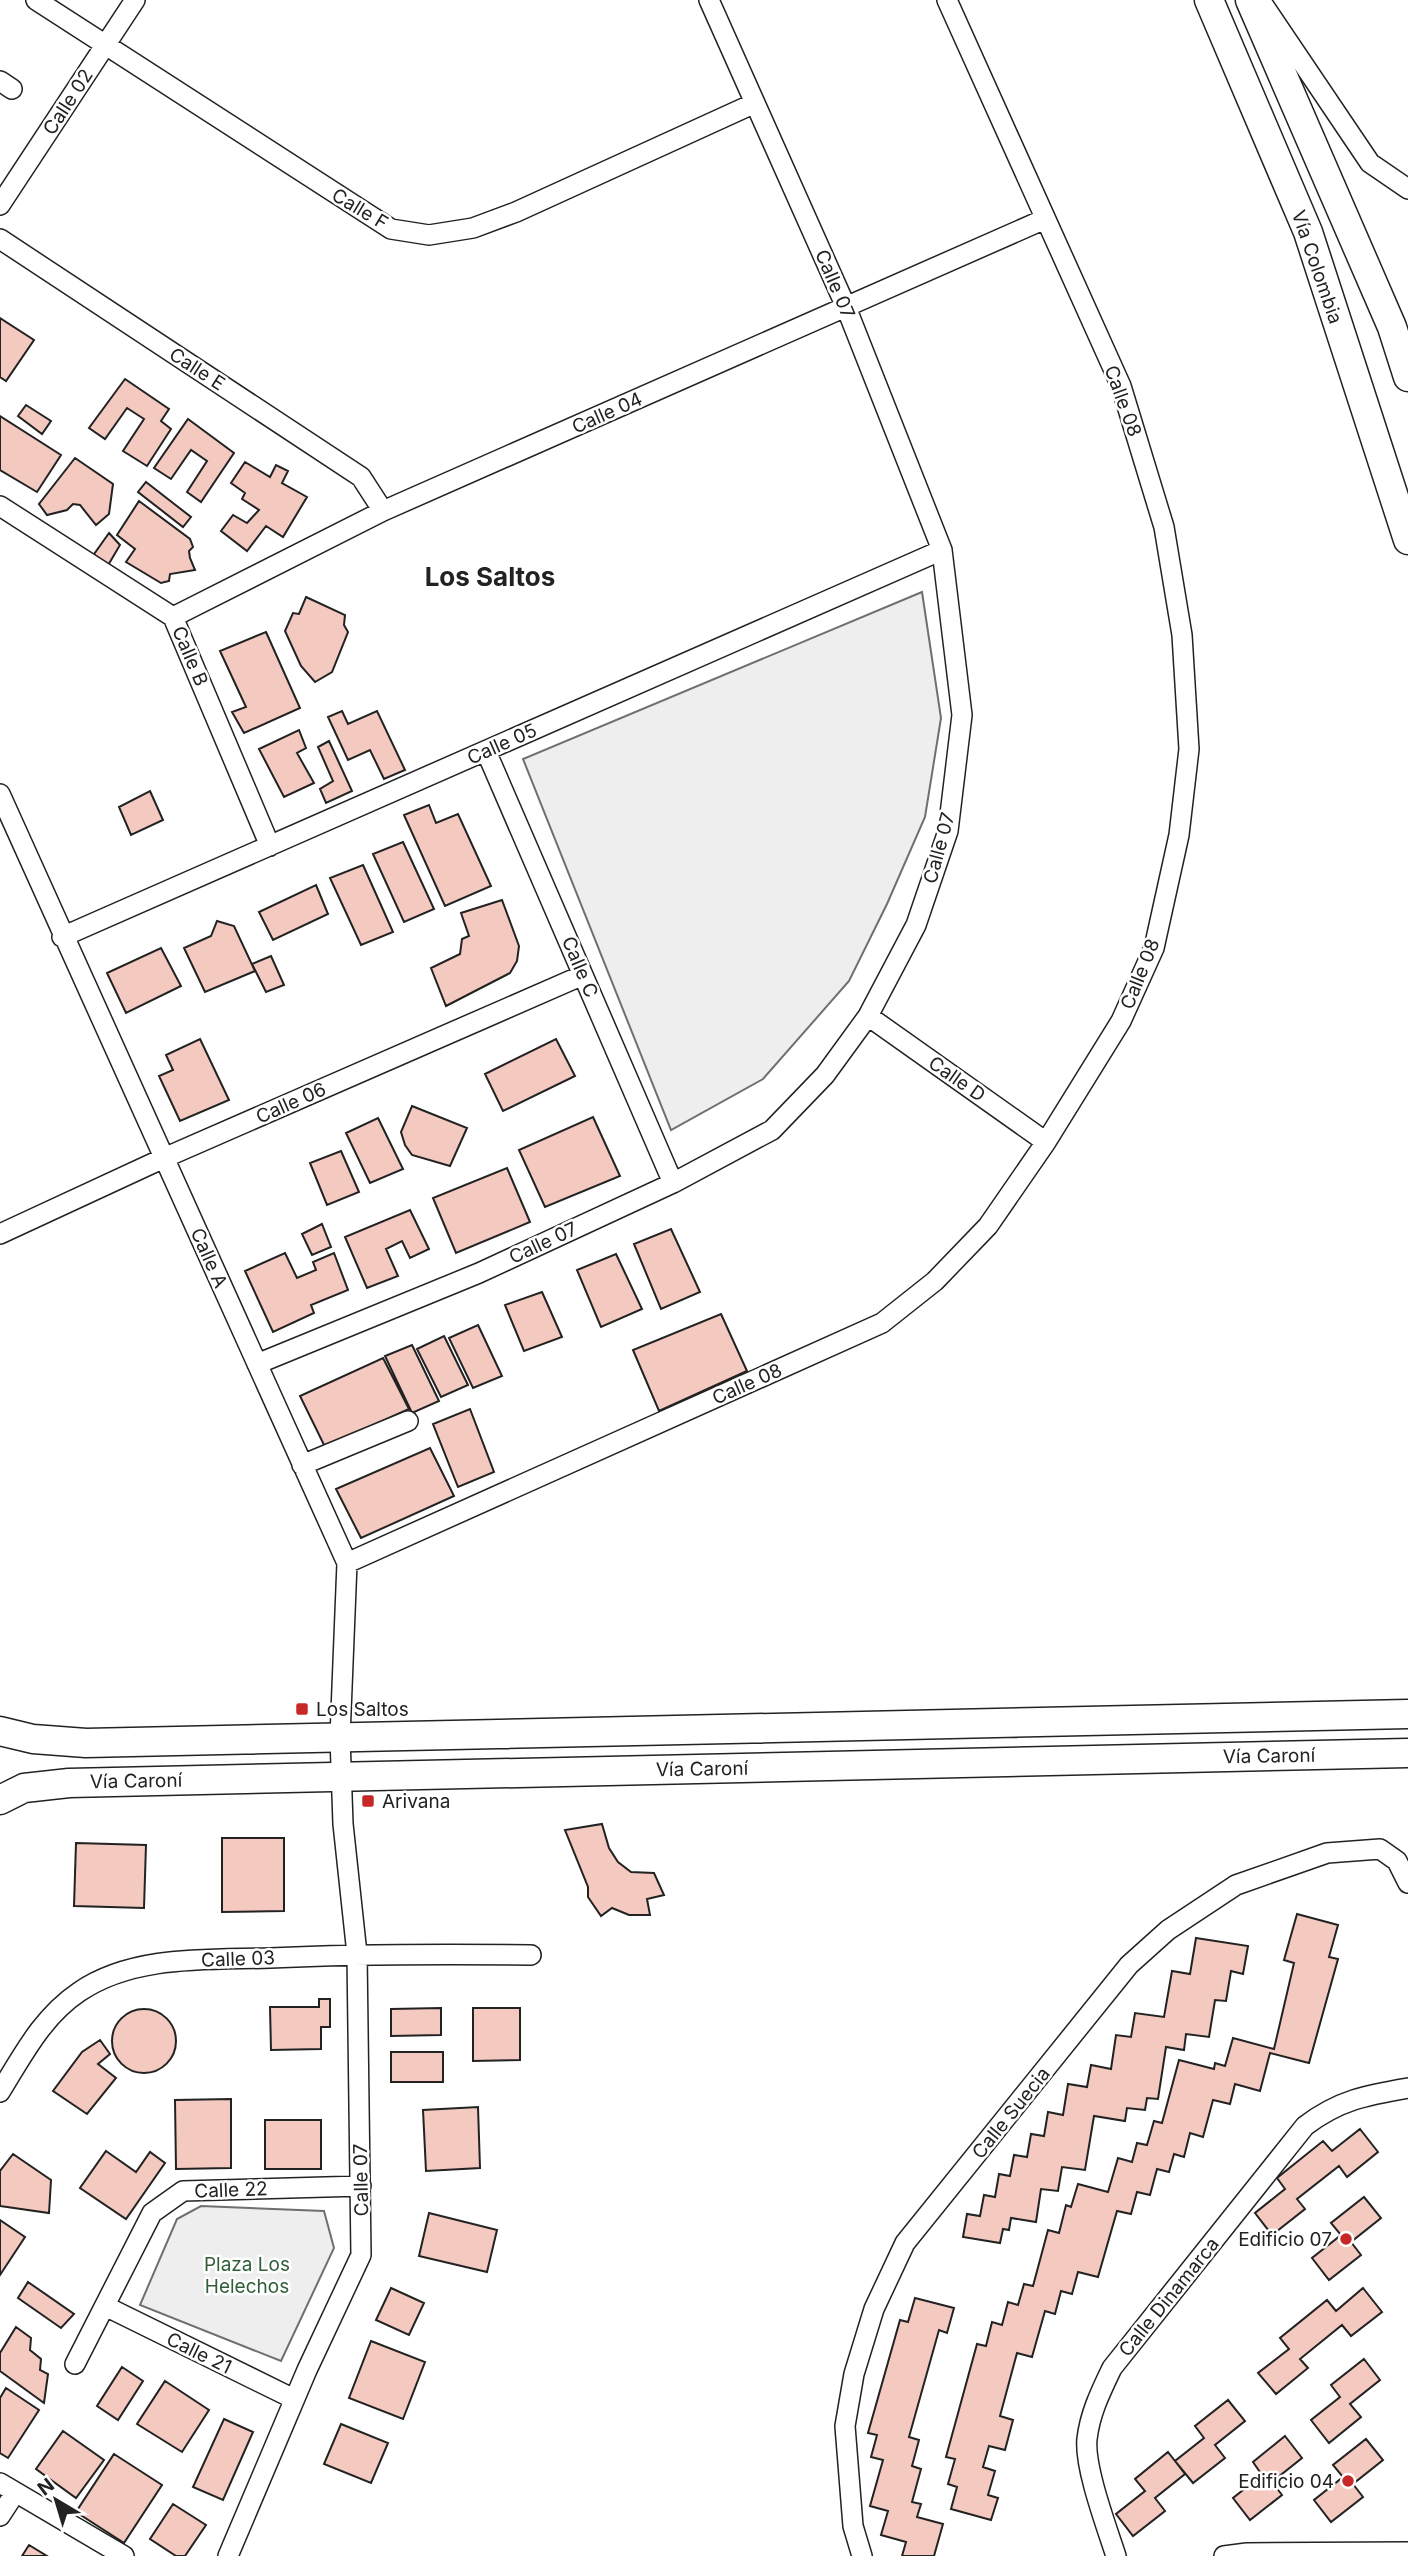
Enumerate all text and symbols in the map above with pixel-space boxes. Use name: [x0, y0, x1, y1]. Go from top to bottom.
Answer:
street label: Calle 02: [38, 65, 98, 139]
street label: Calle F: [328, 183, 392, 235]
street label: Vía Colombia: [1287, 207, 1347, 327]
street label: Calle 07: [810, 246, 860, 322]
street label: Calle E: [165, 343, 229, 395]
street label: Calle 08: [1100, 362, 1146, 440]
street label: Calle 04: [568, 387, 646, 439]
district label: Los Saltos: [425, 561, 555, 592]
street label: Calle B: [167, 623, 213, 689]
street label: Calle 05: [464, 719, 540, 769]
street label: Calle 07: [919, 810, 959, 886]
street label: Calle C: [557, 933, 603, 1001]
street label: Calle 08: [1115, 935, 1165, 1013]
street label: Calle D: [924, 1051, 990, 1107]
street label: Calle 06: [253, 1077, 329, 1129]
street label: Calle 07: [505, 1217, 581, 1269]
street label: Calle A: [186, 1224, 232, 1292]
street label: Calle 08: [709, 1358, 785, 1410]
place label: Los Saltos: [316, 1698, 409, 1721]
marker: Los Saltos: [294, 1701, 310, 1717]
street label: Vía Caroní: [1223, 1744, 1316, 1768]
street label: Vía Caroní: [656, 1757, 749, 1781]
street label: Vía Caroní: [90, 1769, 183, 1793]
place label: Arivana: [382, 1790, 450, 1813]
marker: Arivana: [360, 1793, 376, 1809]
street label: Calle 03: [201, 1946, 275, 1972]
street label: Calle Suecia: [967, 2063, 1055, 2163]
street label: Calle 07: [349, 2144, 373, 2216]
street label: Calle 22: [194, 2177, 268, 2203]
place label: Edificio 07: [1238, 2228, 1332, 2251]
marker: Edificio 07: [1338, 2231, 1354, 2247]
street label: Calle Dinamarca: [1114, 2233, 1224, 2361]
park label: Plaza Los Helechos: [204, 2253, 290, 2298]
street label: Calle 21: [163, 2327, 235, 2379]
north arrow: [21, 2465, 91, 2535]
place label: Edificio 04: [1238, 2470, 1334, 2493]
text: N: [33, 2473, 59, 2501]
marker: Edificio 04: [1340, 2473, 1356, 2489]

